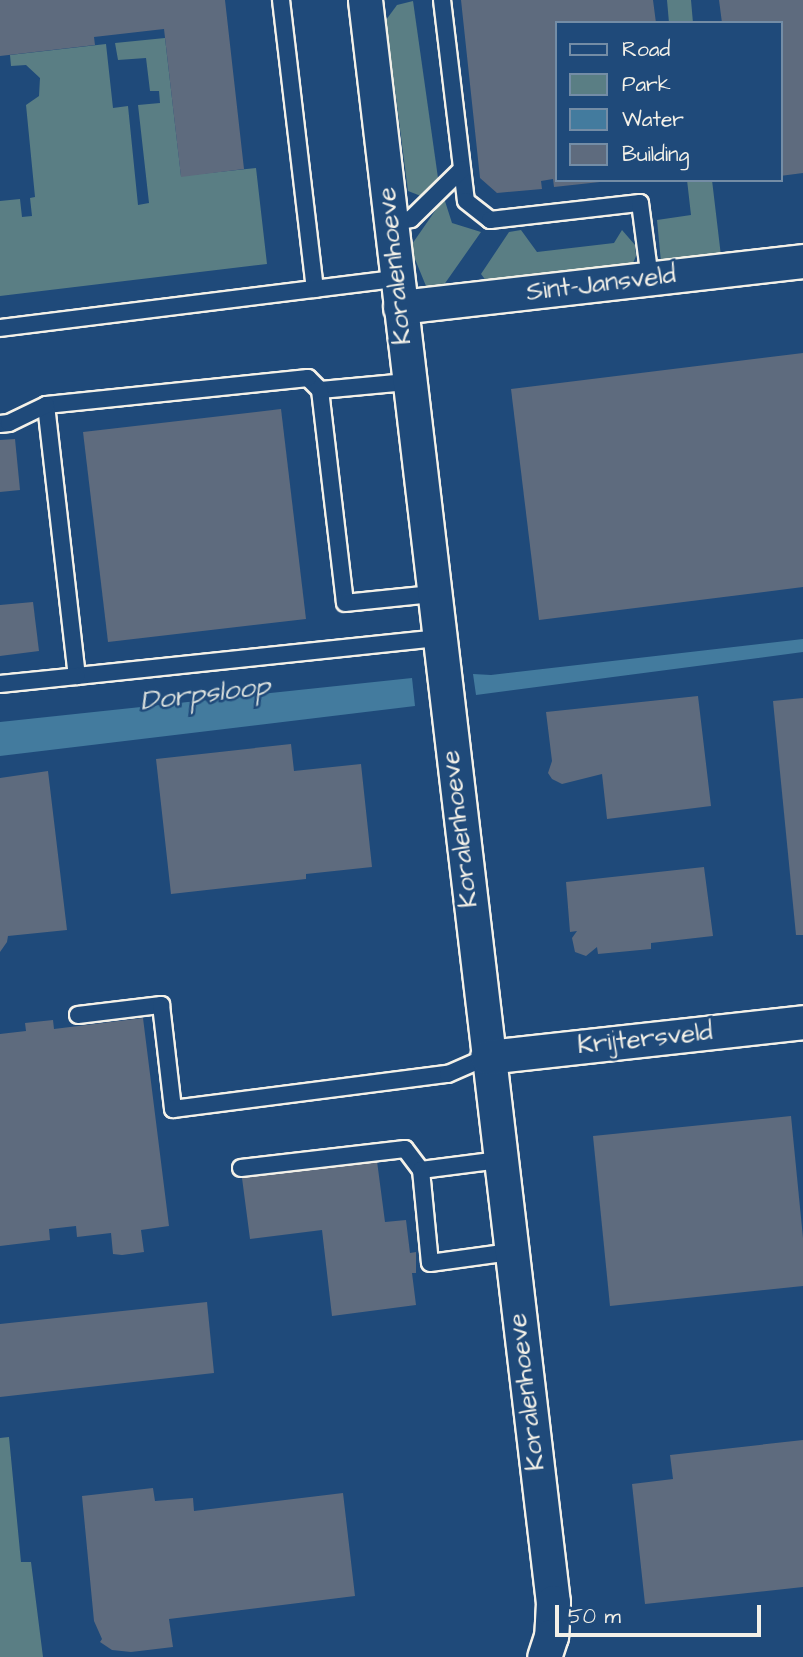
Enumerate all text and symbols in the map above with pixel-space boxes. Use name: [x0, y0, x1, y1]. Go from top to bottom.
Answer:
legend: [554, 21, 782, 182]
text: Road: [622, 35, 670, 64]
text: Park: [622, 70, 671, 99]
text: Water: [622, 105, 684, 134]
text: Building: [622, 140, 689, 169]
street label: Koralenhoeve: [371, 186, 419, 346]
street label: Sint-Jansveld: [525, 259, 677, 309]
water label: Dorpsloop: [138, 669, 272, 719]
street label: Koralenhoeve: [435, 749, 485, 909]
street label: Krijtersveld: [576, 1016, 714, 1062]
street label: Koralenhoeve: [502, 1312, 552, 1472]
scale bar: [558, 1590, 764, 1634]
text: 50 m: [568, 1602, 621, 1631]

